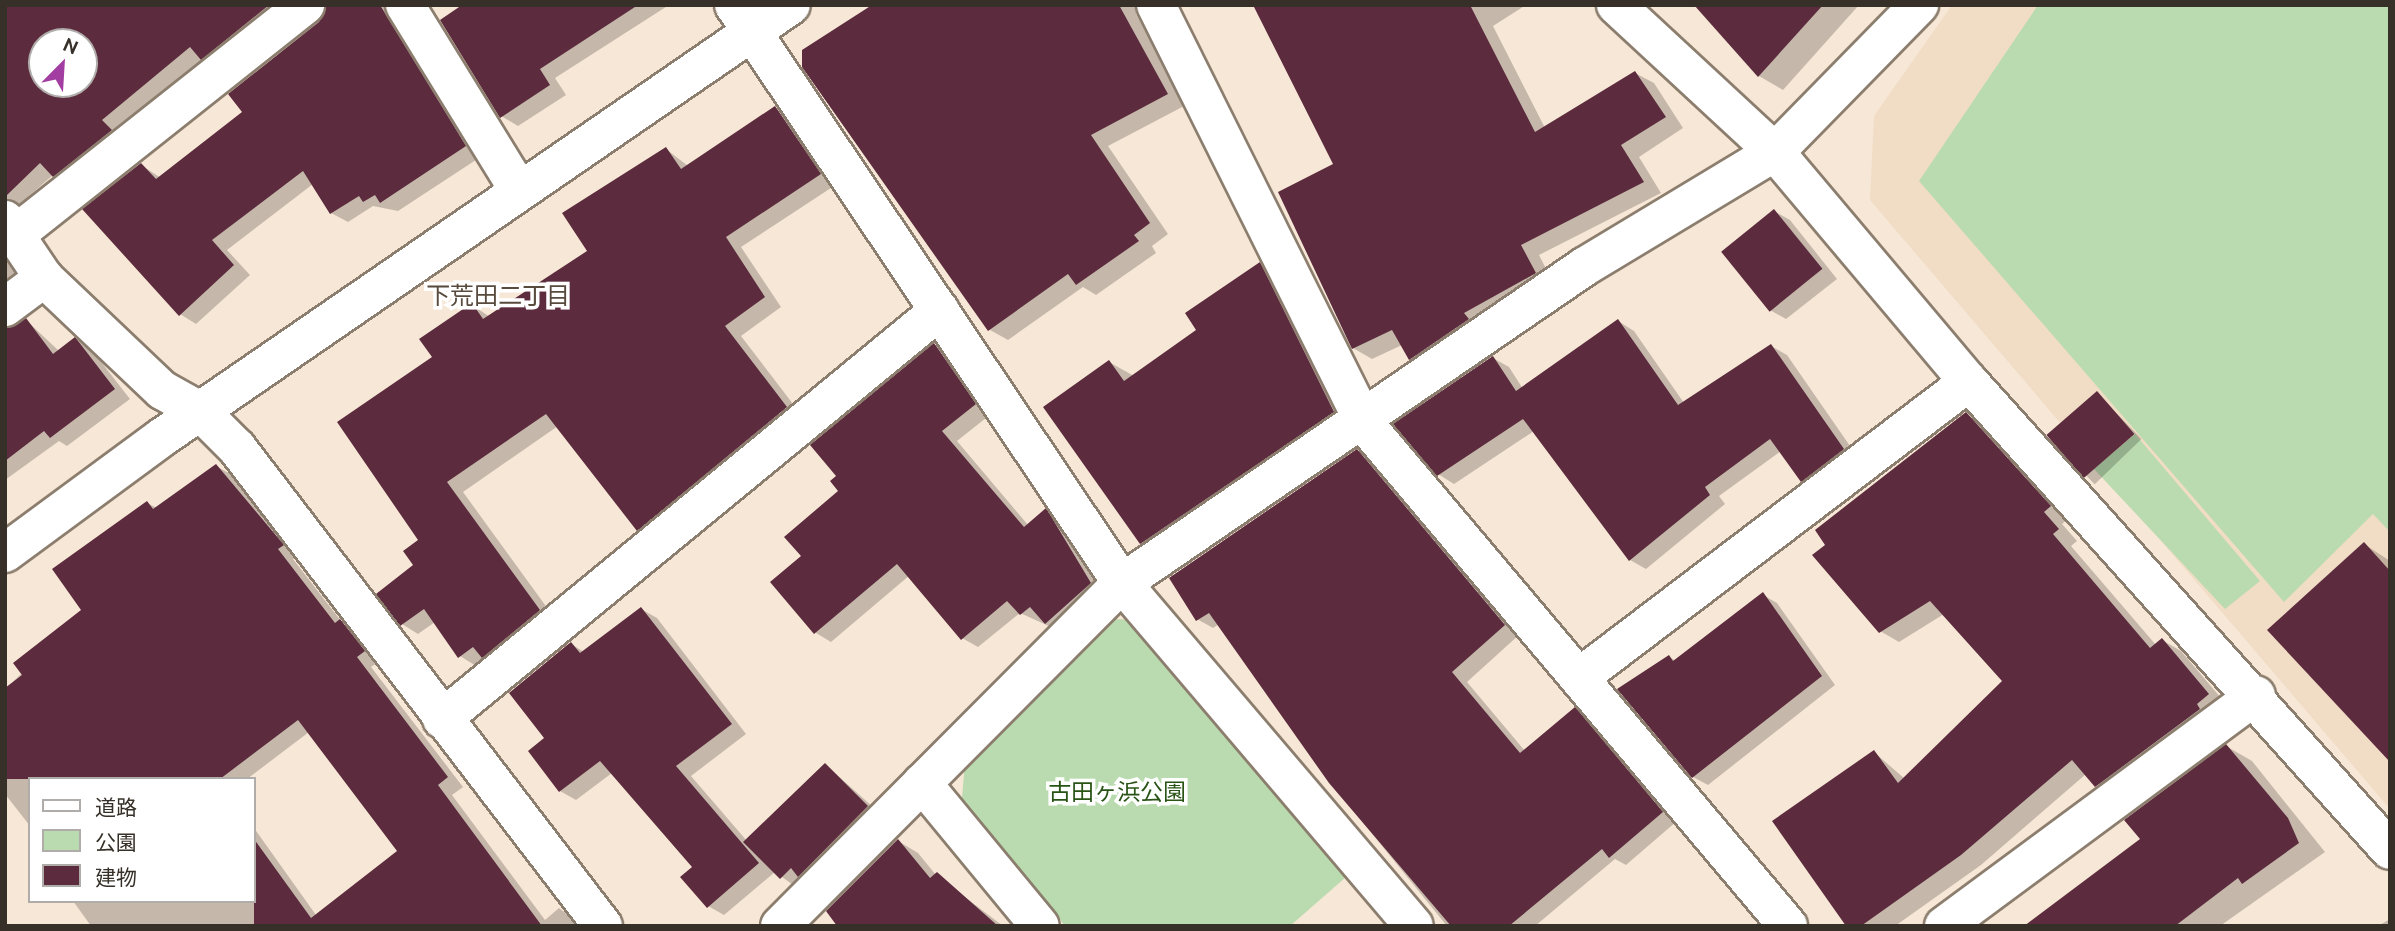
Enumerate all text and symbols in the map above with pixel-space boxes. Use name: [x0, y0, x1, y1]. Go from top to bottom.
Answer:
north arrow: [28, 28, 98, 98]
text: N: [60, 33, 82, 59]
district label: 下荒田二丁目: [426, 282, 570, 310]
legend: [28, 777, 256, 903]
park label: 古田ヶ浜公園: [1048, 778, 1186, 806]
text: 道路: [95, 795, 137, 819]
text: 公園: [95, 830, 137, 854]
text: 建物: [95, 865, 137, 889]

